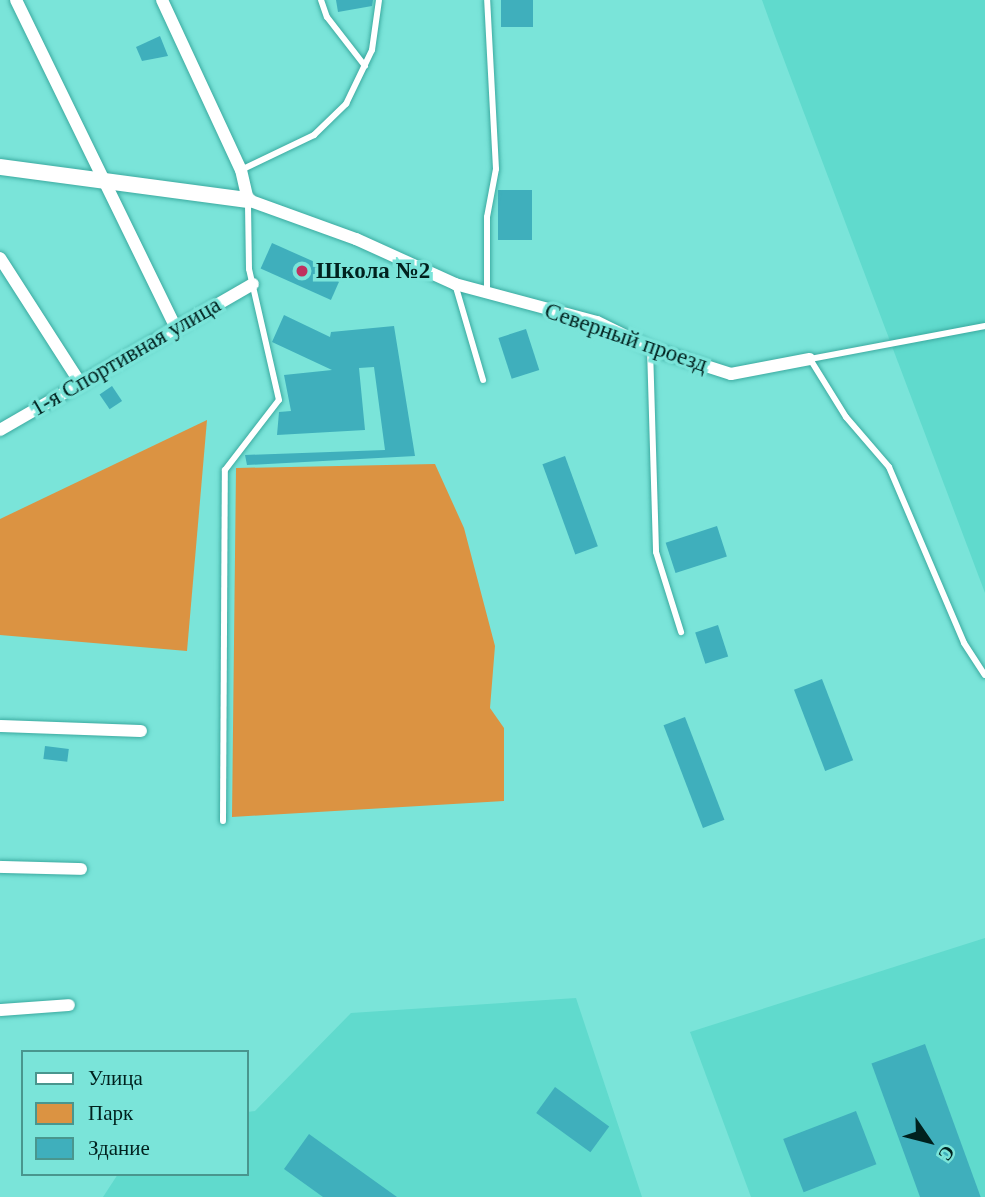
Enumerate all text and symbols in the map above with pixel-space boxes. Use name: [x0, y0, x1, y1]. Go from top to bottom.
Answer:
place label: Школа №2: [316, 257, 430, 285]
marker: Школа №2: [294, 263, 310, 279]
street label: 1-я Спортивная улица: [26, 291, 226, 423]
street label: Северный проезд: [541, 297, 711, 379]
legend: [21, 1050, 248, 1176]
text: Улица: [88, 1066, 143, 1090]
text: Парк: [88, 1101, 133, 1125]
north arrow: [894, 1106, 964, 1176]
text: Здание: [88, 1136, 150, 1160]
text: С: [934, 1142, 959, 1165]

